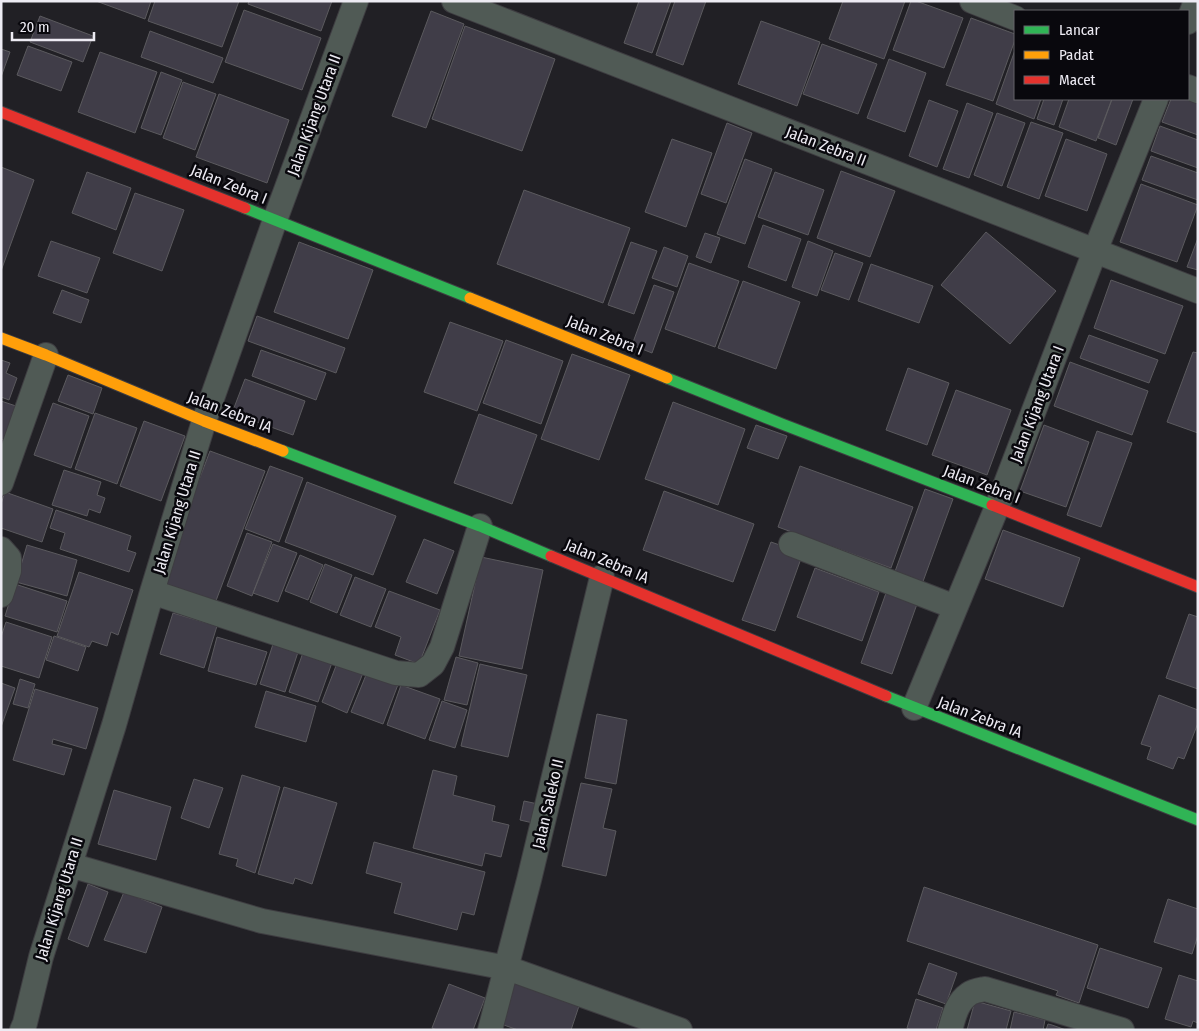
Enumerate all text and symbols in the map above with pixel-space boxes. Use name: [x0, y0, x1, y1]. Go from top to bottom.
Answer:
scale bar: [12, 10, 95, 42]
legend: [1014, 10, 1189, 100]
text: 20 m: [20, 18, 50, 36]
text: Lancar: [1059, 21, 1100, 39]
text: Padat: [1059, 46, 1094, 64]
street label: Jalan Kijang Utara II: [283, 52, 345, 178]
text: Macet: [1059, 71, 1096, 89]
street label: Jalan Zebra II: [783, 122, 869, 170]
street label: Jalan Zebra I: [188, 160, 270, 208]
street label: Jalan Zebra I: [564, 311, 646, 359]
street label: Jalan Kijang Utara I: [1006, 343, 1068, 465]
street label: Jalan Zebra IA: [185, 387, 276, 437]
street label: Jalan Kijang Utara II: [149, 448, 205, 576]
street label: Jalan Zebra I: [941, 461, 1023, 507]
street label: Jalan Zebra IA: [562, 535, 652, 587]
street label: Jalan Zebra IA: [935, 692, 1026, 742]
street label: Jalan Saleko II: [528, 757, 568, 851]
street label: Jalan Kijang Utara II: [31, 835, 87, 963]

